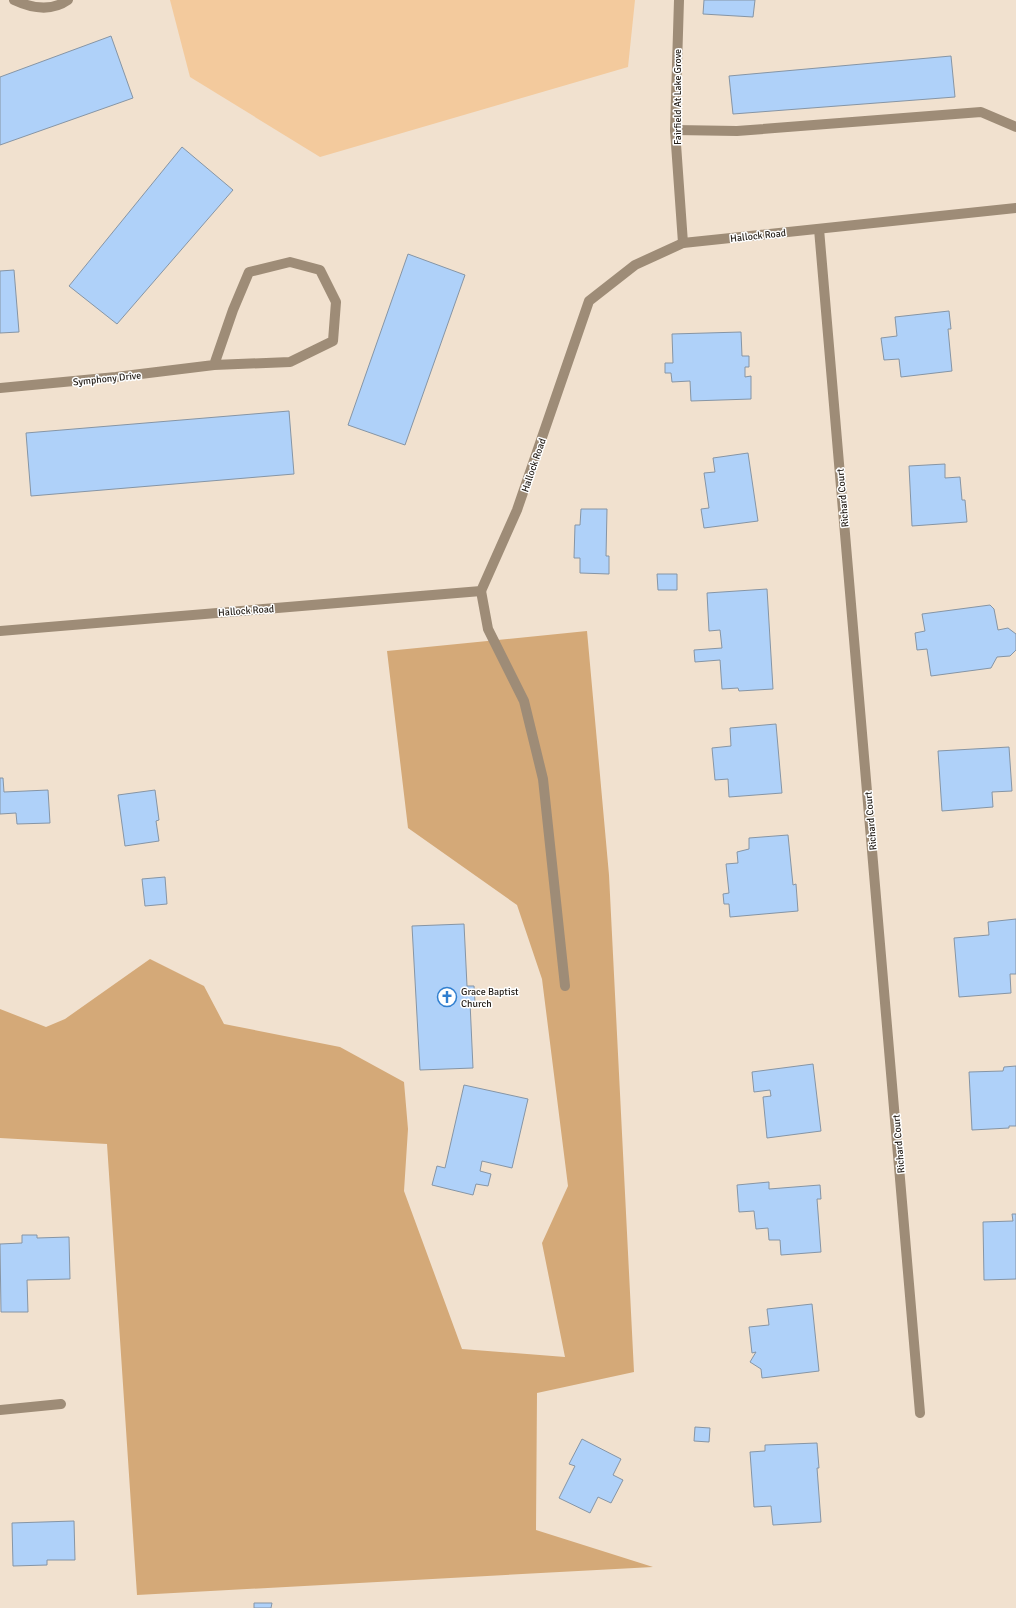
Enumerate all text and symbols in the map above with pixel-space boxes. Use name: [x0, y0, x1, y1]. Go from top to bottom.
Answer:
street label: Fairfield At Lake Grove: [672, 49, 684, 145]
street label: Hallock Road: [730, 227, 787, 245]
street label: Symphony Drive: [72, 369, 142, 389]
street label: Hallock Road: [519, 437, 549, 494]
street label: Richard Court: [834, 467, 852, 528]
street label: Hallock Road: [218, 603, 274, 619]
street label: Richard Court: [862, 790, 880, 851]
church icon: Grace Baptist Church: [436, 986, 458, 1008]
place label: Grace Baptist Church: [461, 986, 519, 1010]
street label: Richard Court: [890, 1113, 908, 1174]

